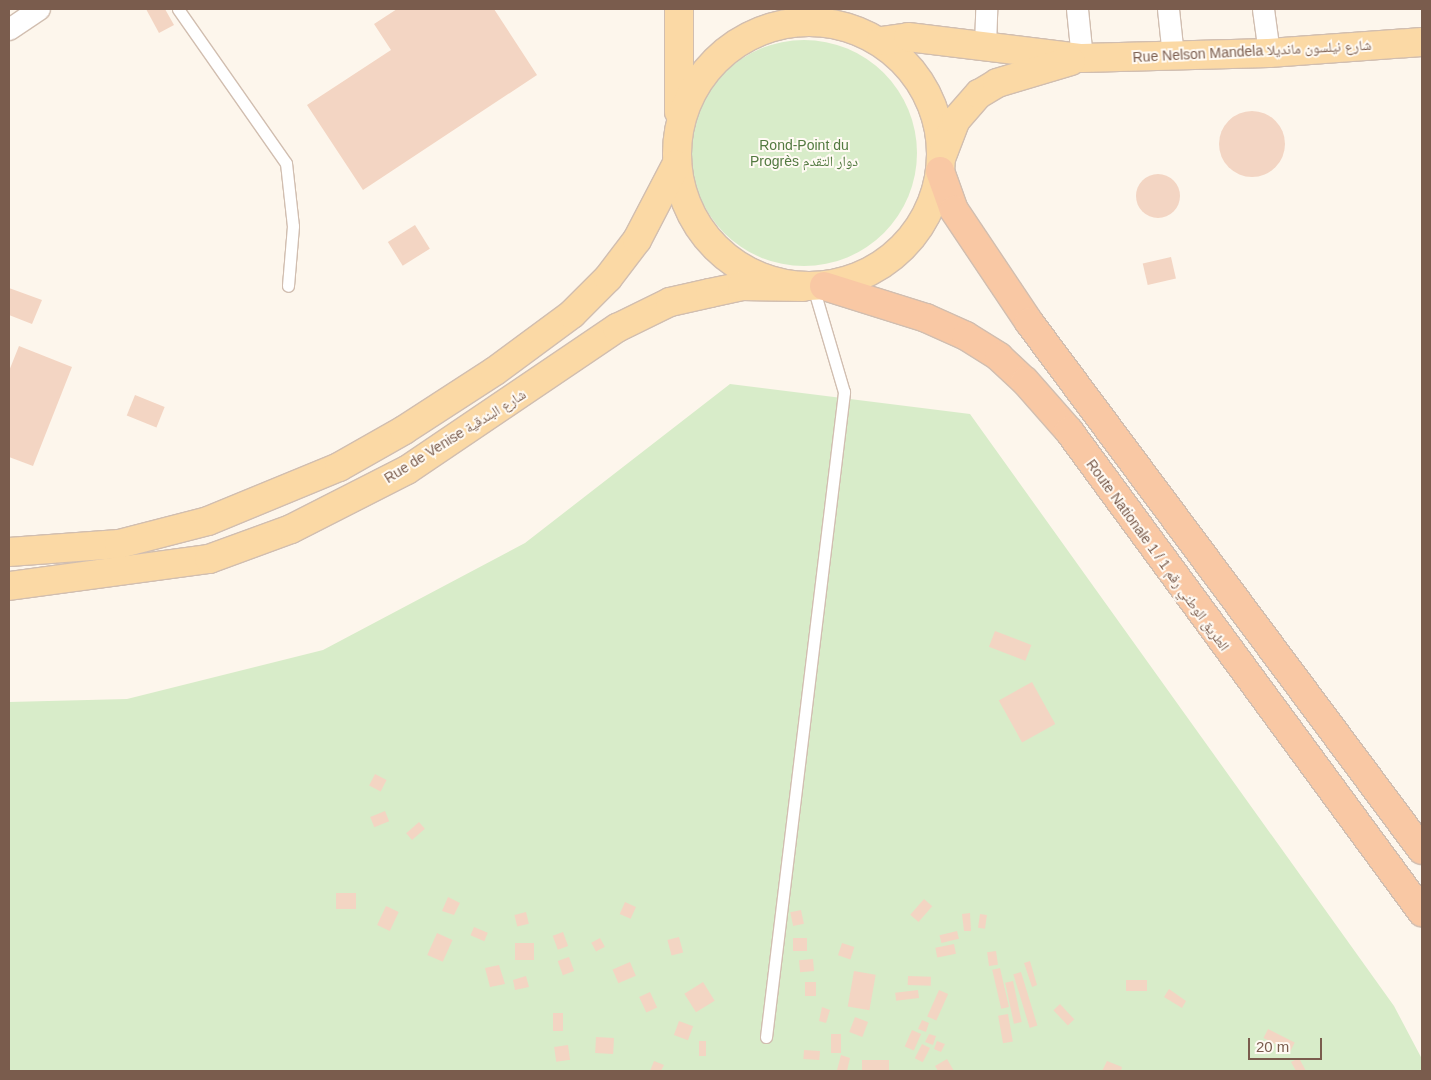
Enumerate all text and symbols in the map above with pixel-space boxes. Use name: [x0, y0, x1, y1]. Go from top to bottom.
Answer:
street label: Rue Nelson Mandela شارع نيلسون مانديلا: [1132, 36, 1372, 66]
park label: Rond-Point du Progrès دوار التقدم: [750, 137, 858, 170]
street label: Rue de Venise شارع البندقية: [381, 385, 529, 487]
street label: Route Nationale 1 / الطريق الوطني رقم 1: [1083, 456, 1233, 654]
scale bar: [1251, 1028, 1325, 1060]
text: 20 m: [1256, 1038, 1289, 1055]

